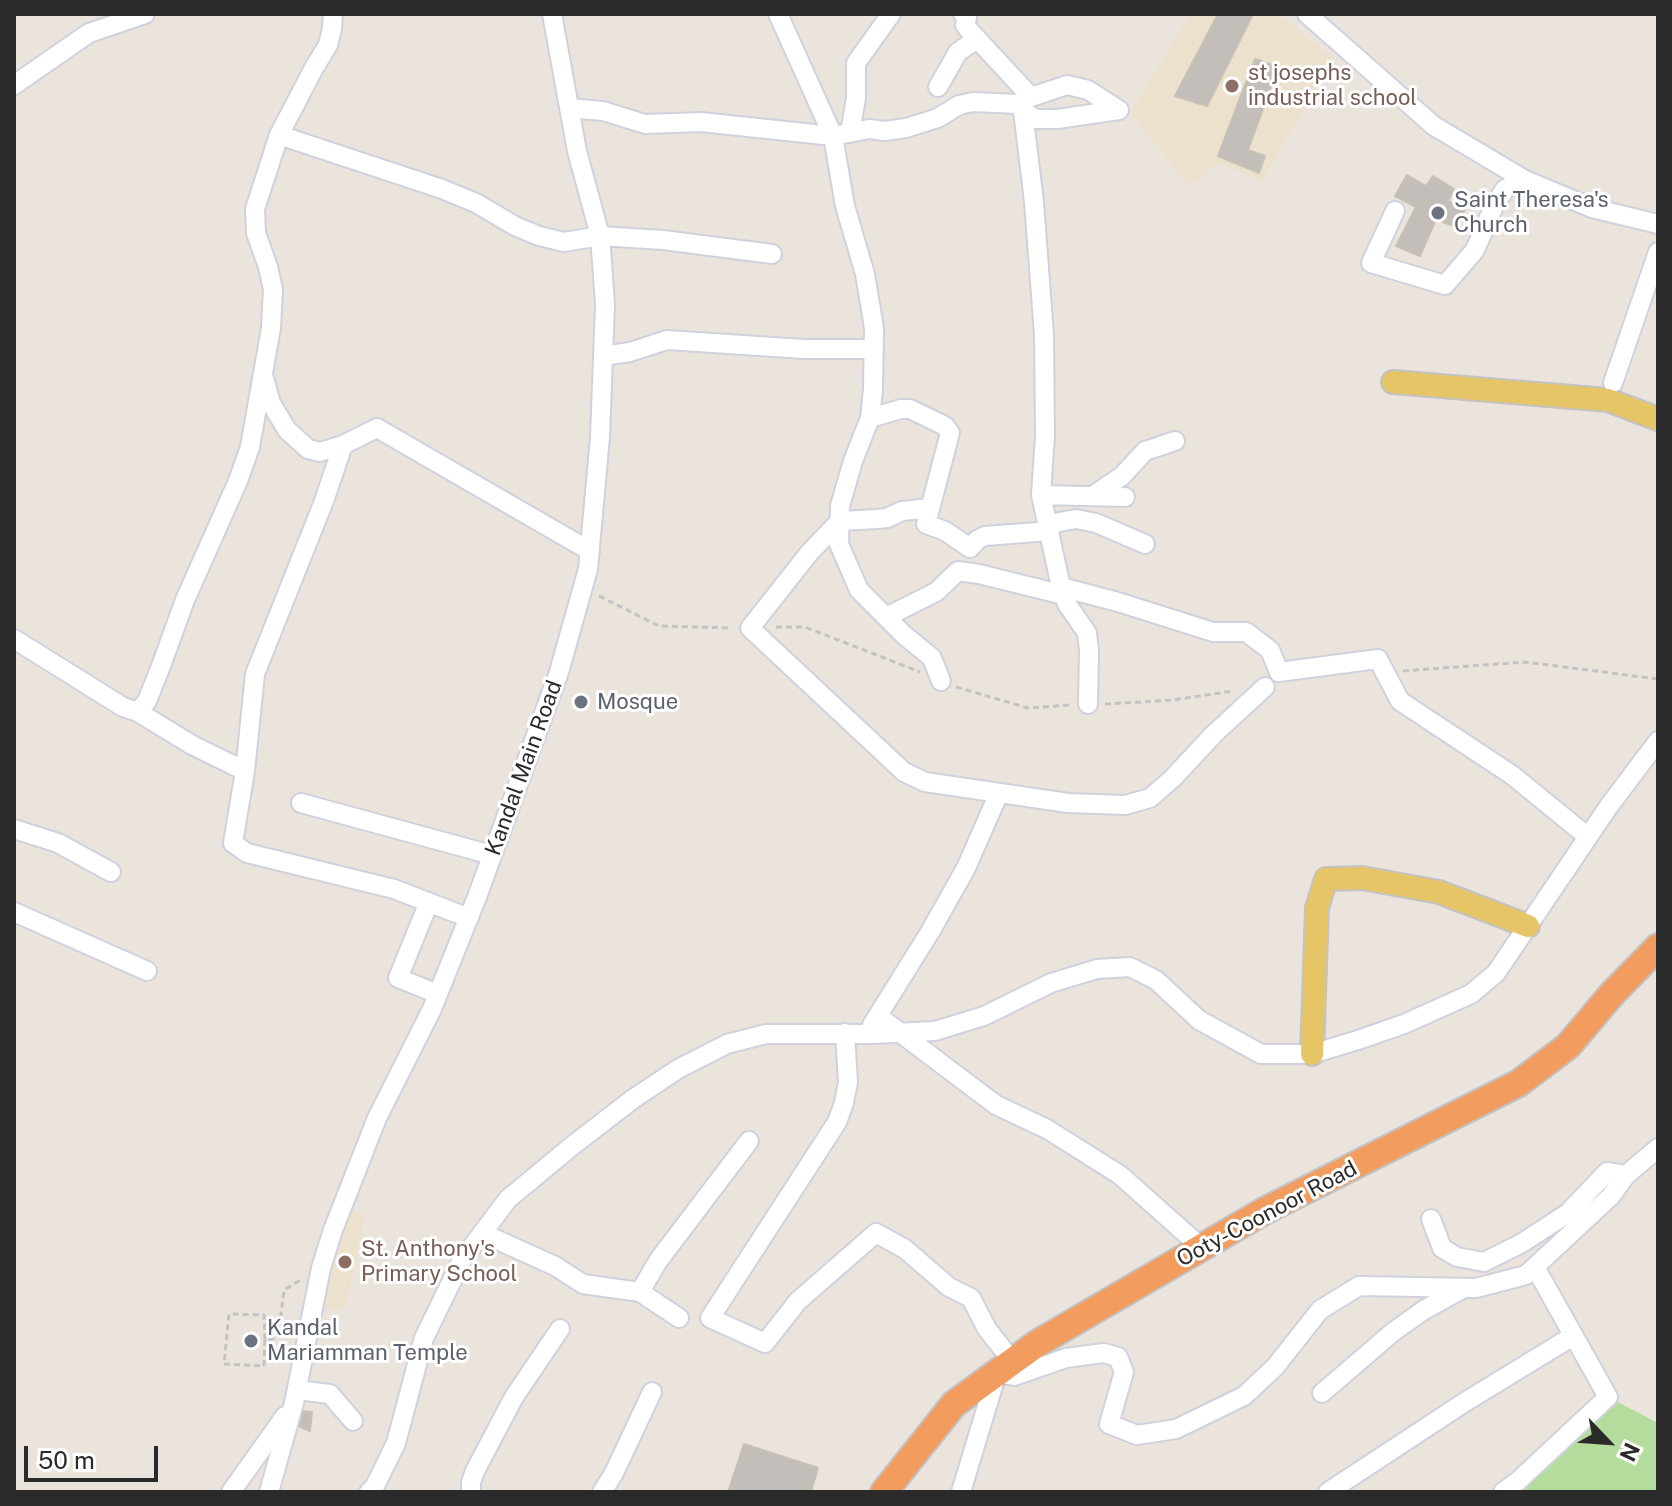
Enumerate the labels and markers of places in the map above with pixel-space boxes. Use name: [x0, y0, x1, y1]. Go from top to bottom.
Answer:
place label: st josephs industrial school: [1248, 60, 1417, 112]
marker: st josephs industrial school: [1223, 77, 1241, 95]
place label: Saint Theresa's Church: [1454, 187, 1609, 238]
marker: Saint Theresa's Church: [1429, 204, 1447, 222]
place label: Mosque: [597, 689, 678, 715]
marker: Mosque: [572, 693, 590, 711]
place label: St. Anthony's Primary School: [361, 1236, 517, 1288]
marker: St. Anthony's Primary School: [336, 1253, 354, 1271]
place label: Kandal Mariamman Temple: [267, 1315, 468, 1366]
marker: Kandal Mariamman Temple: [242, 1332, 260, 1350]

